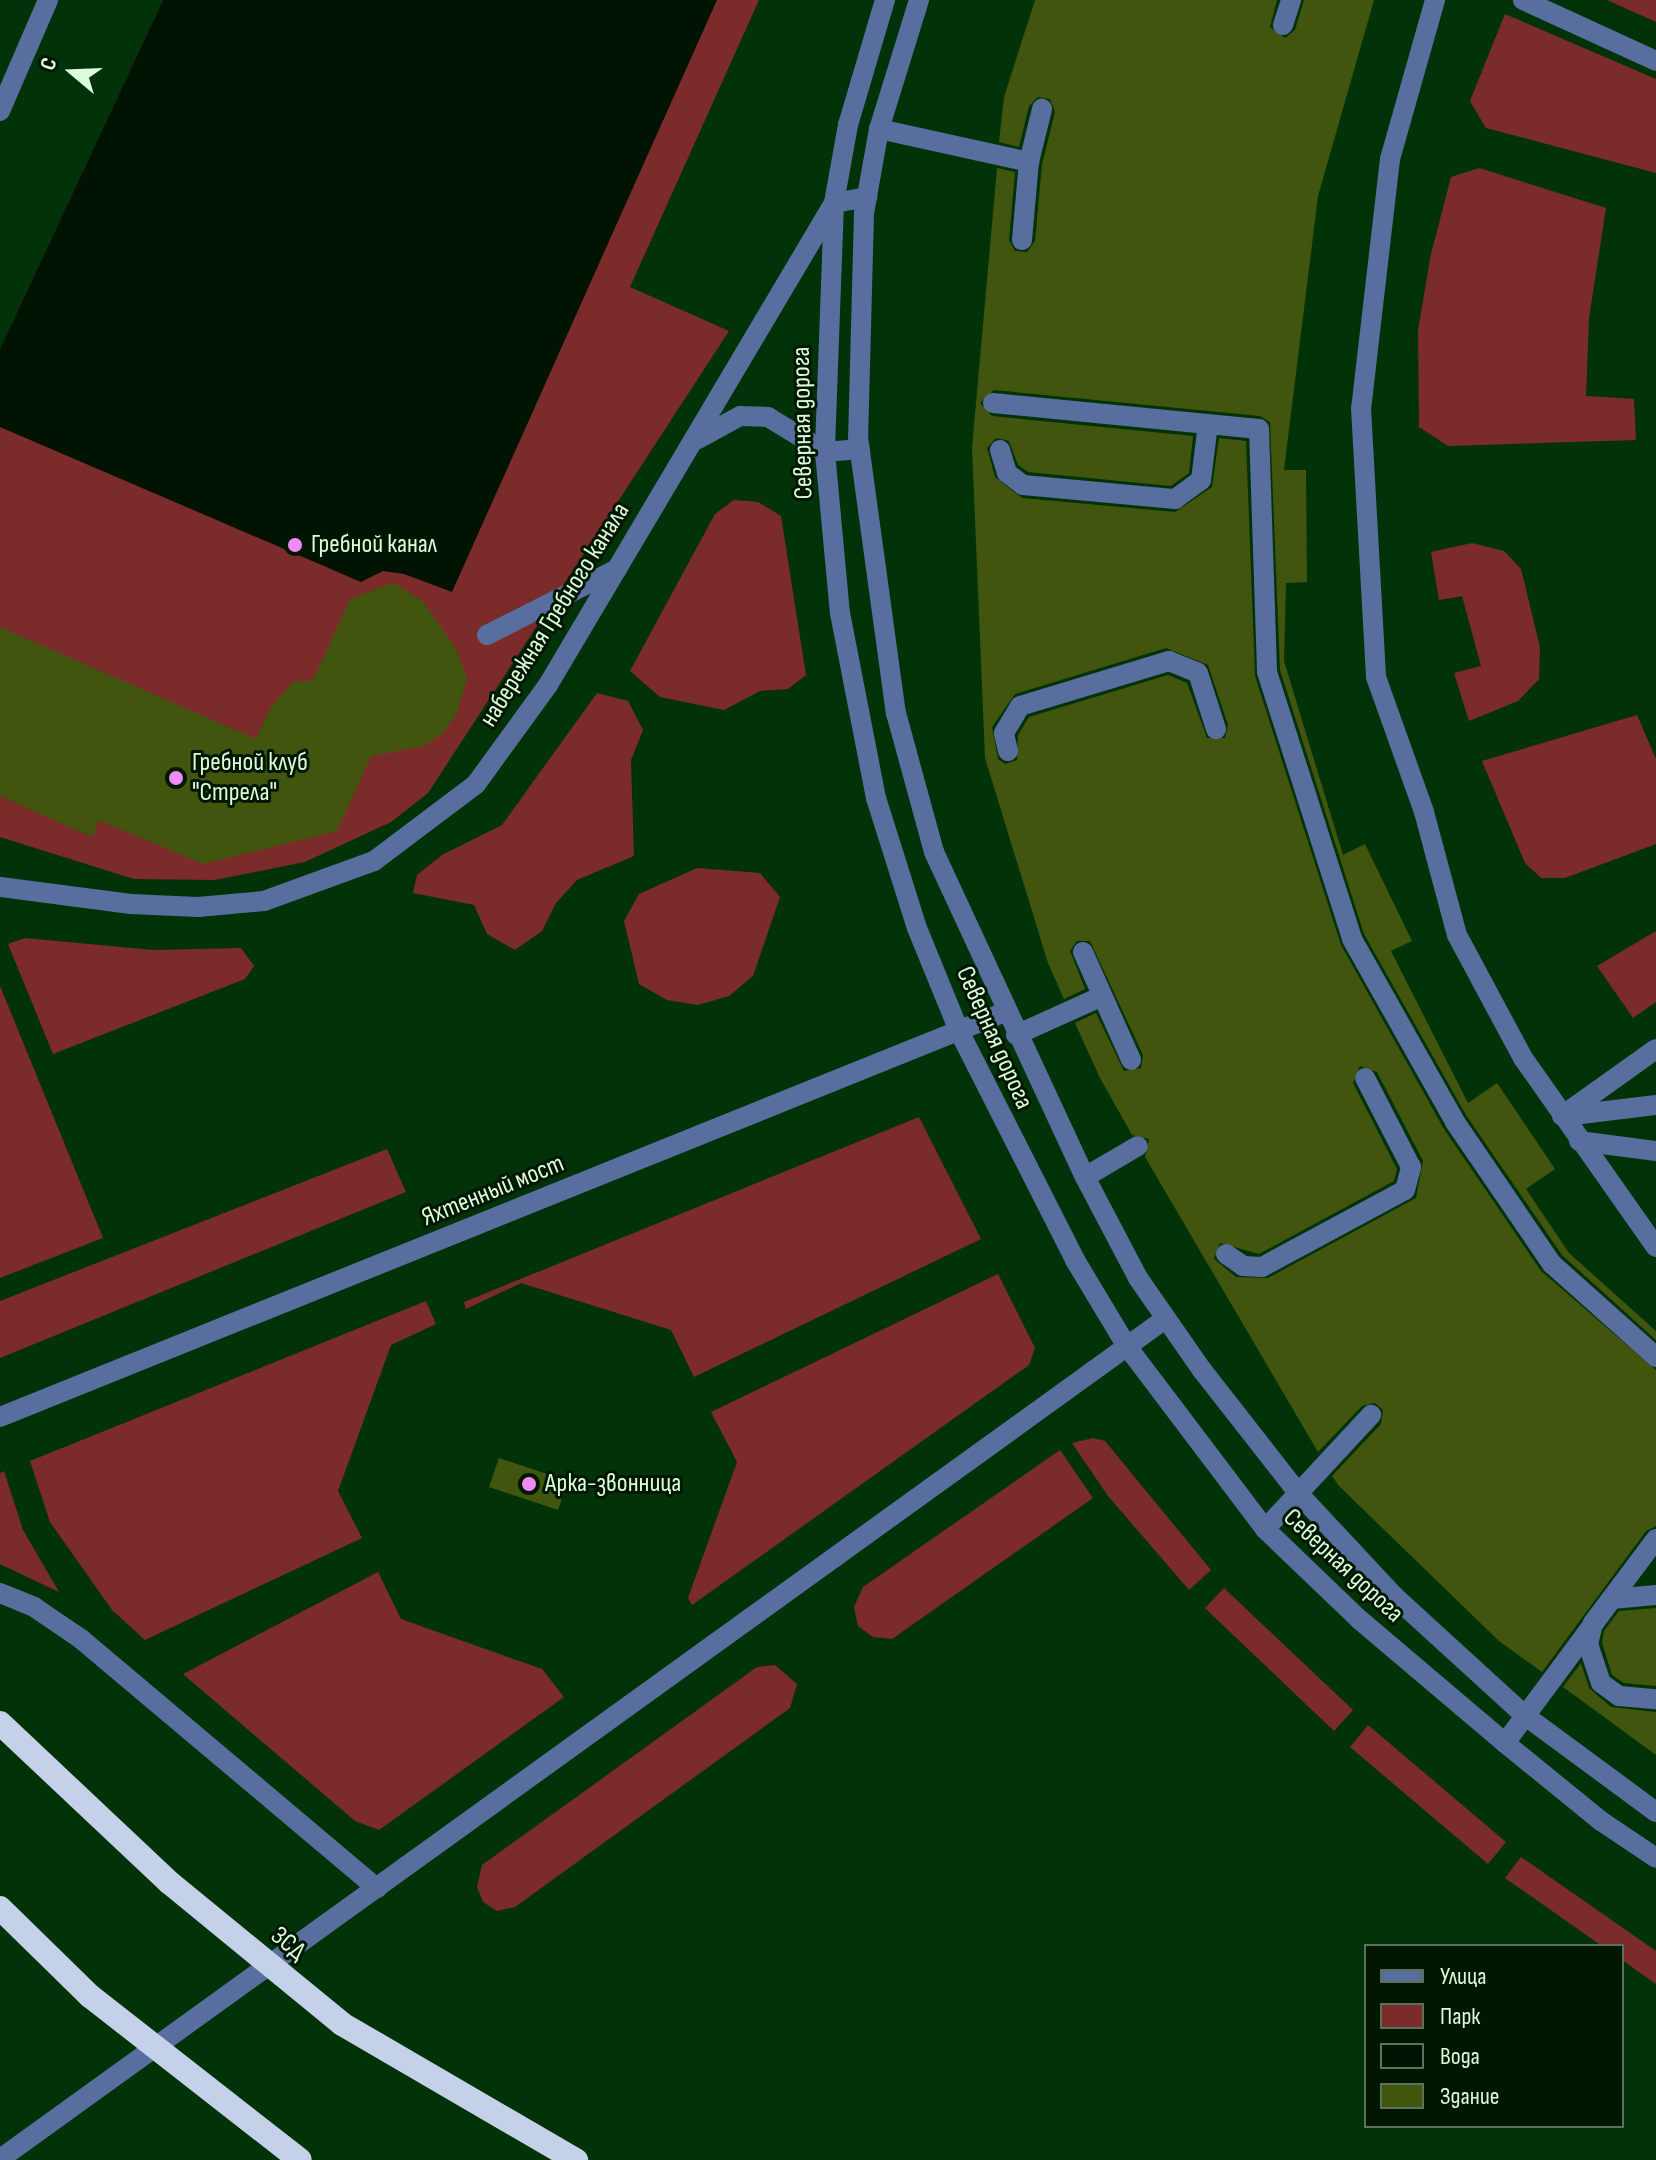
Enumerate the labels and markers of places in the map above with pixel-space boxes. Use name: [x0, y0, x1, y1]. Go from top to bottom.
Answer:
place label: Гребной канал: [311, 529, 437, 561]
marker: Гребной канал: [286, 536, 304, 554]
place label: Гребной клуб "Стрела": [192, 747, 308, 808]
marker: Гребной клуб "Стрела": [167, 769, 185, 787]
place label: Арка-звонница: [545, 1468, 681, 1500]
marker: Арка-звонница: [520, 1475, 538, 1493]

